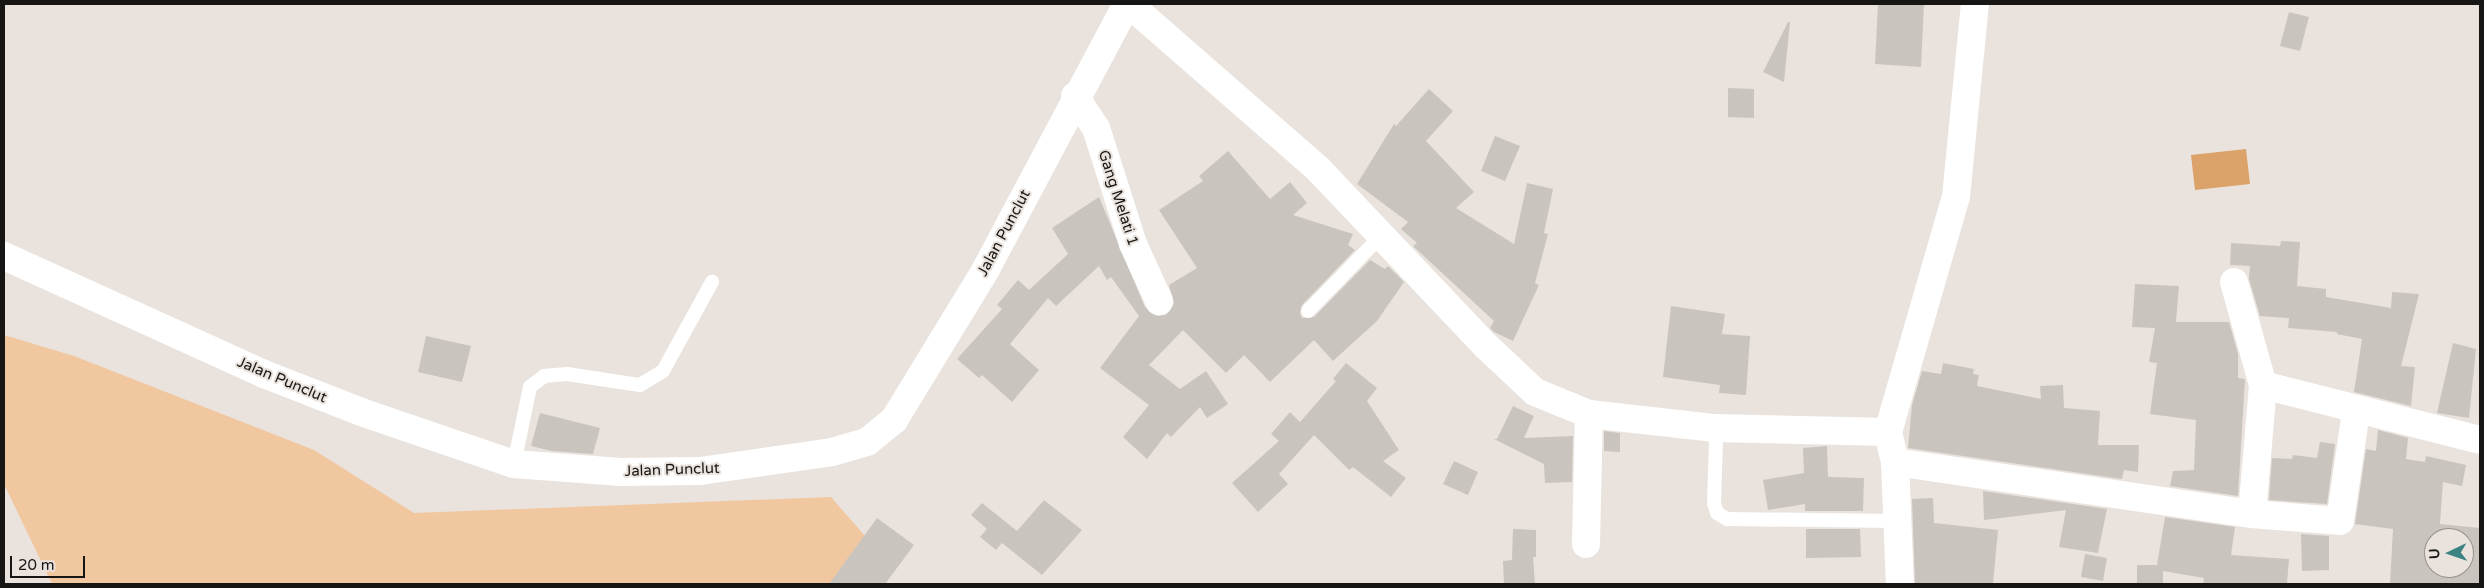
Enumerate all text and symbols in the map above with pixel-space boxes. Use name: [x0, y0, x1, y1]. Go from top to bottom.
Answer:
street label: Gang Melati 1: [1094, 148, 1142, 248]
street label: Jalan Punclut: [974, 187, 1034, 279]
street label: Jalan Punclut: [235, 353, 329, 407]
street label: Jalan Punclut: [624, 459, 720, 481]
north arrow: [2424, 528, 2474, 578]
scale bar: [12, 546, 88, 578]
text: U: [2426, 548, 2443, 560]
text: 20 m: [18, 556, 55, 574]

